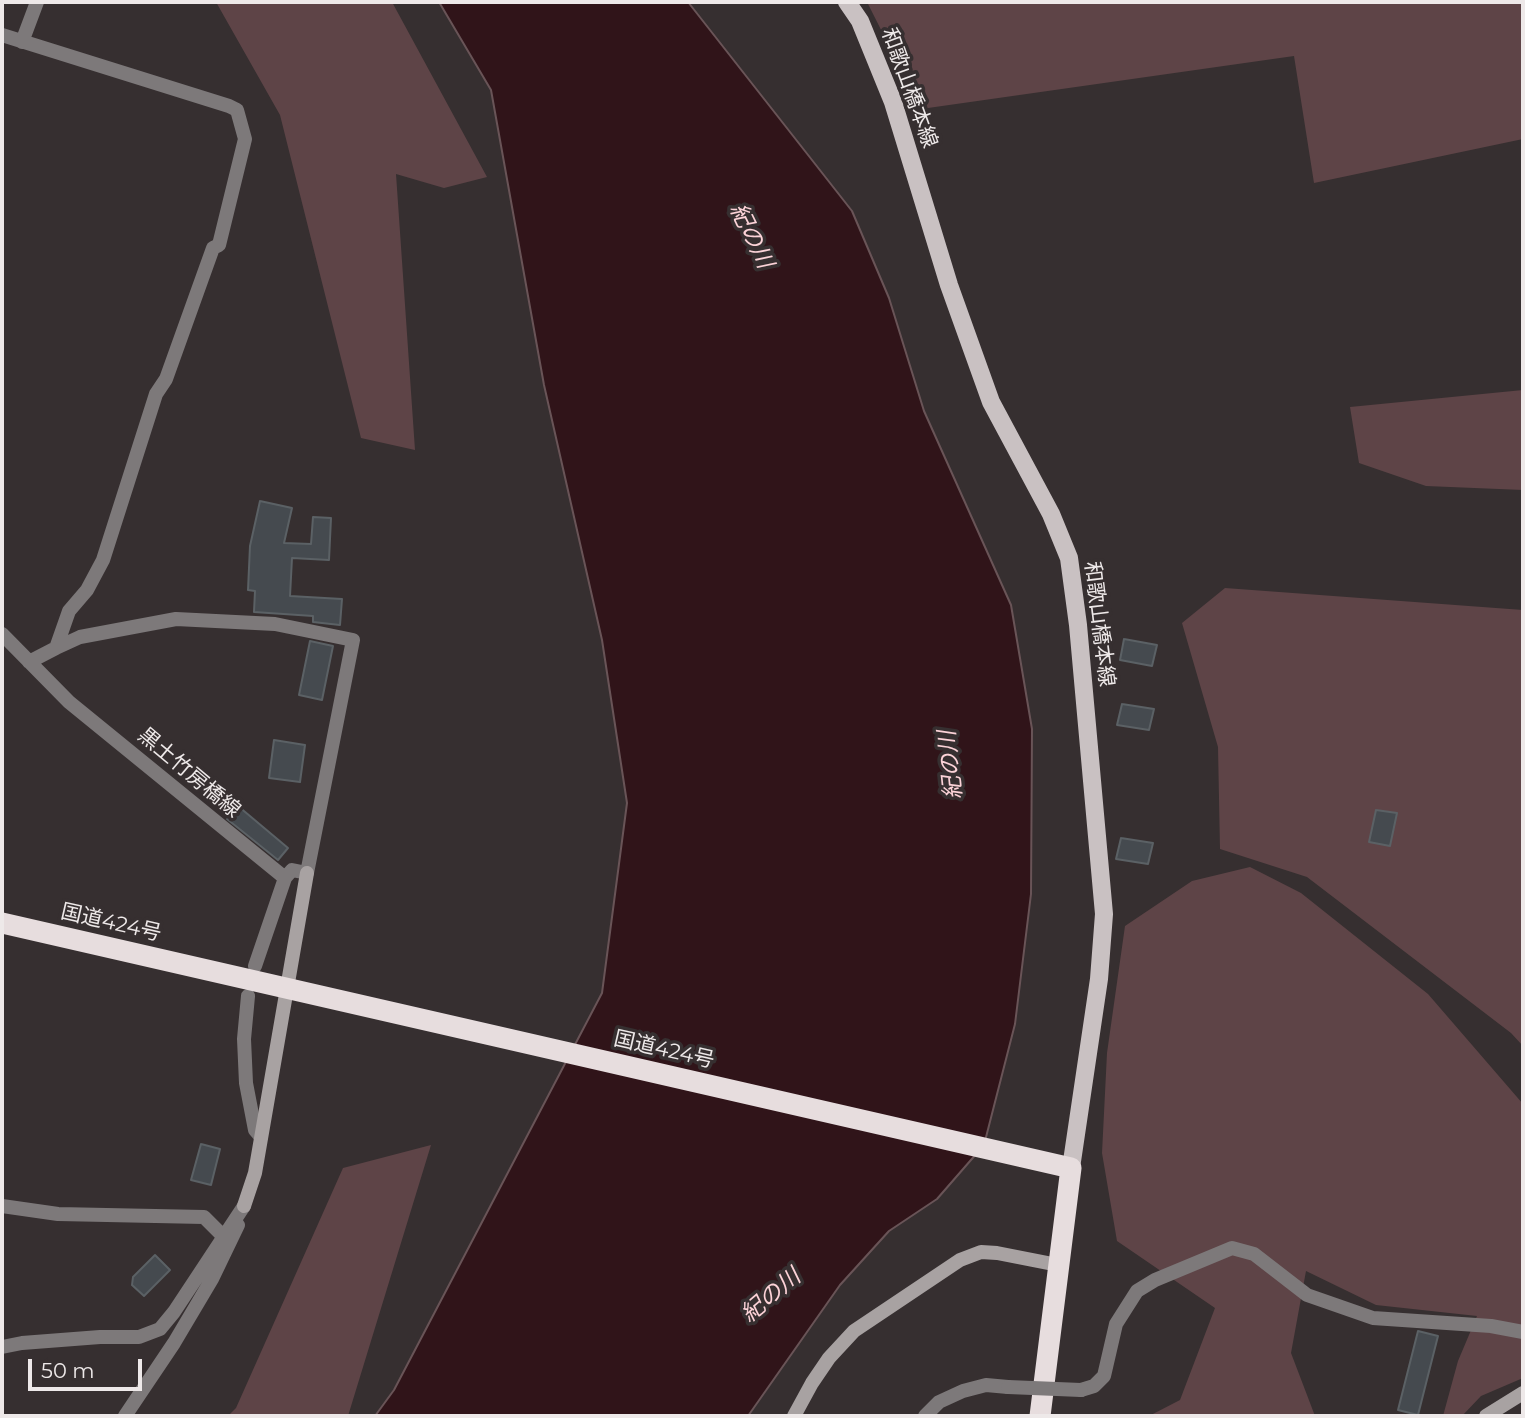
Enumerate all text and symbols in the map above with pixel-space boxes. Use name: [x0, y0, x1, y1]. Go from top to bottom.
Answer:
street label: 和歌山橋本線: [876, 24, 942, 152]
water label: 紀の川: [723, 199, 779, 273]
street label: 和歌山橋本線: [1079, 560, 1119, 688]
street label: 黒土竹房橋線: [133, 723, 245, 823]
water label: 紀の川: [934, 729, 968, 801]
street label: 国道424号: [58, 899, 164, 947]
street label: 国道424号: [611, 1026, 717, 1074]
water label: 紀の川: [736, 1263, 806, 1329]
scale bar: [32, 1344, 145, 1388]
text: 50 m: [41, 1358, 95, 1383]

